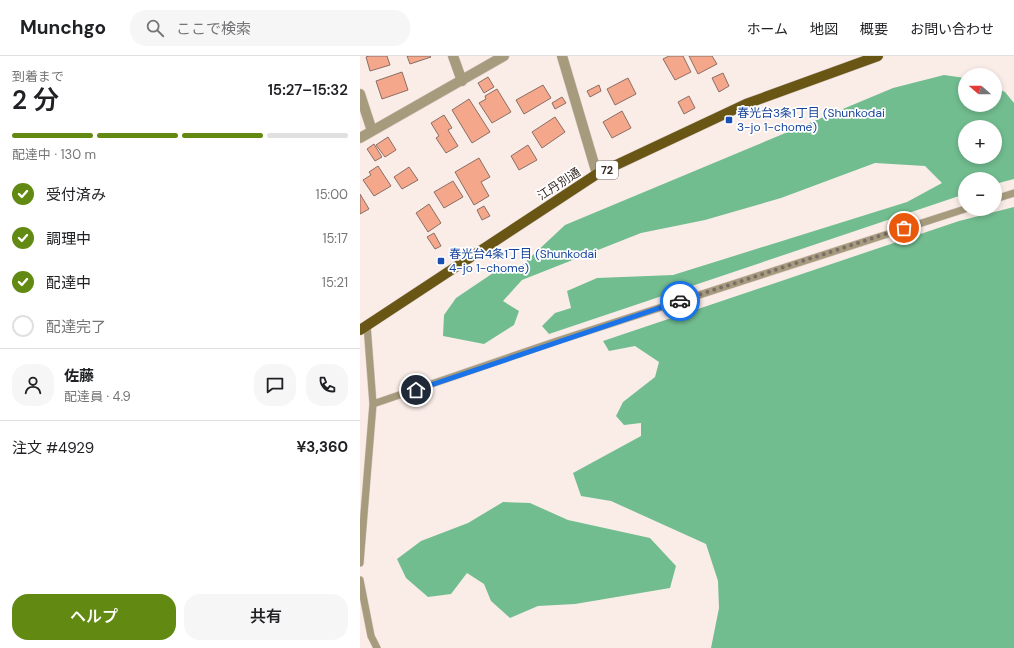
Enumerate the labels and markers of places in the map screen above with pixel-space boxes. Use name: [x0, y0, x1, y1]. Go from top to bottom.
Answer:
place label: 春光台3条1丁目 (Shunkodai 3-jo 1-chome): [737, 105, 885, 135]
marker: 春光台3条1丁目 (Shunkodai 3-jo 1-chome): [724, 115, 734, 125]
pin: [887, 211, 921, 245]
place label: 春光台4条1丁目 (Shunkodai 4-jo 1-chome): [449, 246, 597, 276]
marker: 春光台4条1丁目 (Shunkodai 4-jo 1-chome): [436, 256, 446, 266]
pin: [399, 373, 433, 407]

